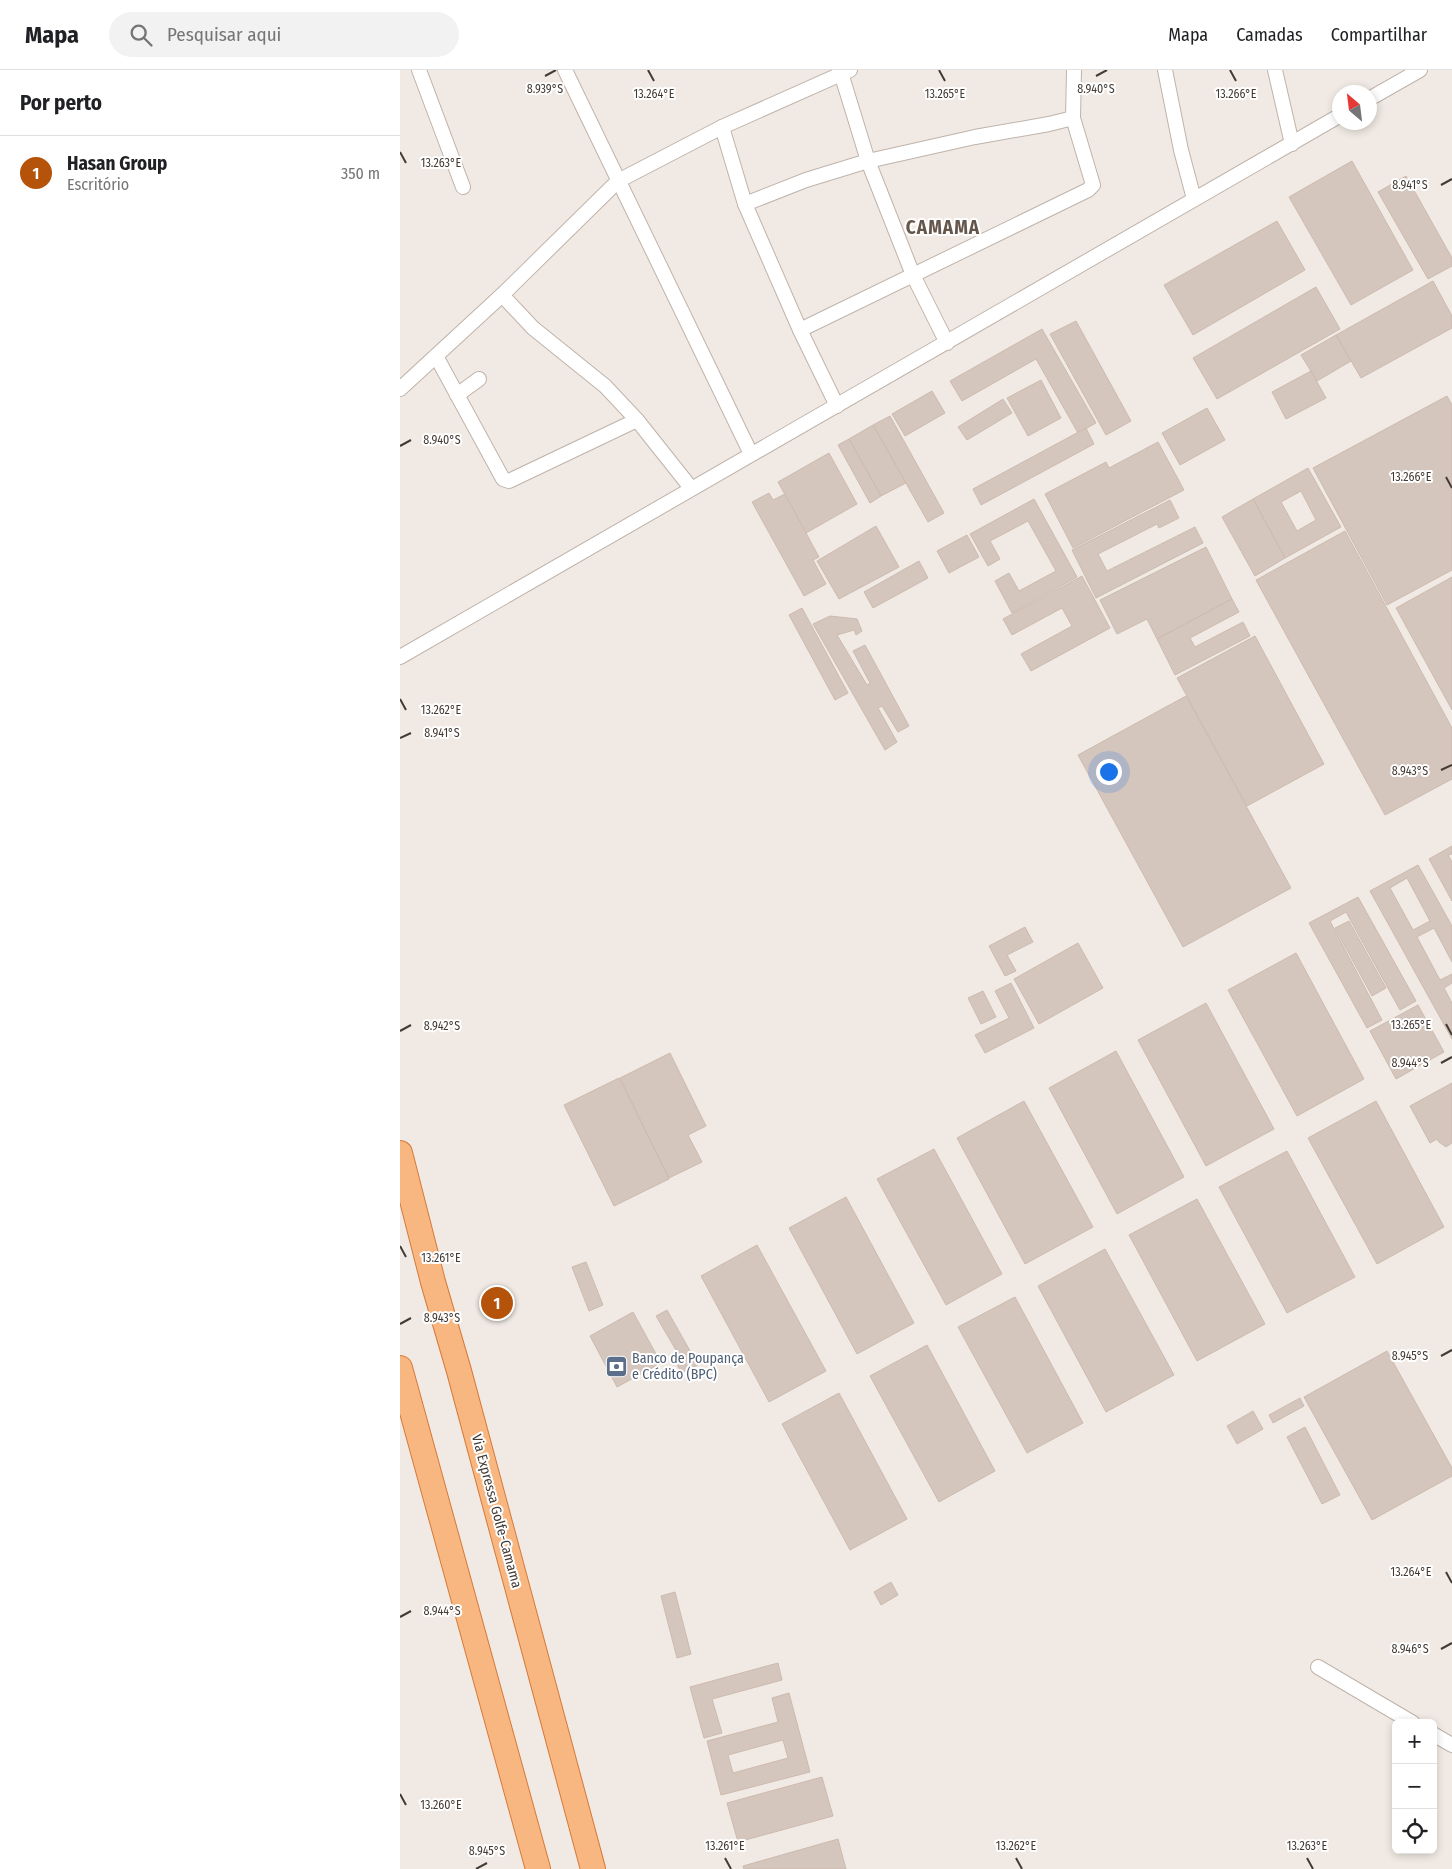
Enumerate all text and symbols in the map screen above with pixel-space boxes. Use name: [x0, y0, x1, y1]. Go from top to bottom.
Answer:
search box: [109, 12, 459, 57]
text: Mapa: [25, 21, 79, 49]
icon: search: [127, 21, 155, 49]
text: Pesquisar aqui: [167, 23, 281, 46]
text: Mapa: [1168, 24, 1208, 46]
text: Camadas: [1236, 24, 1303, 46]
text: Compartilhar: [1331, 24, 1427, 46]
text: 8.939°S: [527, 82, 563, 96]
text: 8.940°S: [1077, 82, 1115, 96]
north arrow: [1332, 85, 1377, 130]
text: 13.264°E: [634, 87, 675, 101]
text: 13.265°E: [925, 87, 966, 101]
text: 13.266°E: [1216, 87, 1257, 101]
text: Por perto: [20, 90, 102, 116]
text: Hasan Group: [67, 152, 167, 175]
text: 13.263°E: [421, 156, 462, 170]
text: 1: [33, 164, 39, 183]
text: 350 m: [341, 164, 380, 183]
text: Escritório: [67, 175, 129, 194]
text: 8.941°S: [1392, 178, 1428, 192]
district label: CAMAMA: [906, 216, 980, 239]
text: 8.940°S: [423, 433, 461, 447]
text: 13.266°E: [1391, 470, 1432, 484]
text: 13.262°E: [421, 703, 462, 717]
text: 8.941°S: [424, 726, 460, 740]
your location: [1096, 759, 1122, 785]
text: 8.943°S: [1392, 764, 1428, 778]
text: 13.265°E: [1391, 1018, 1432, 1032]
text: 8.942°S: [424, 1019, 460, 1033]
text: 8.944°S: [1391, 1056, 1429, 1070]
text: 13.261°E: [421, 1251, 461, 1265]
pin: 1: [481, 1284, 513, 1322]
text: 8.943°S: [424, 1311, 460, 1325]
text: 8.945°S: [1392, 1349, 1428, 1363]
place label: Banco de Poupança e Crédito (BPC): [632, 1350, 744, 1383]
bank icon: Banco de Poupança e Crédito (BPC): [604, 1354, 628, 1378]
street label: Via Expressa Golfe-Camama: [468, 1432, 525, 1590]
text: 13.264°E: [1391, 1565, 1432, 1579]
text: 8.944°S: [423, 1604, 461, 1618]
text: 8.946°S: [1391, 1642, 1429, 1656]
map controls: [1392, 1719, 1437, 1854]
button: +: [1392, 1719, 1437, 1764]
button: −: [1392, 1764, 1437, 1809]
text: 13.260°E: [420, 1798, 462, 1812]
button: locate: [1392, 1809, 1437, 1854]
text: 13.261°E: [705, 1839, 745, 1853]
text: 13.262°E: [996, 1839, 1037, 1853]
text: 13.263°E: [1287, 1839, 1328, 1853]
text: 8.945°S: [469, 1844, 505, 1858]

